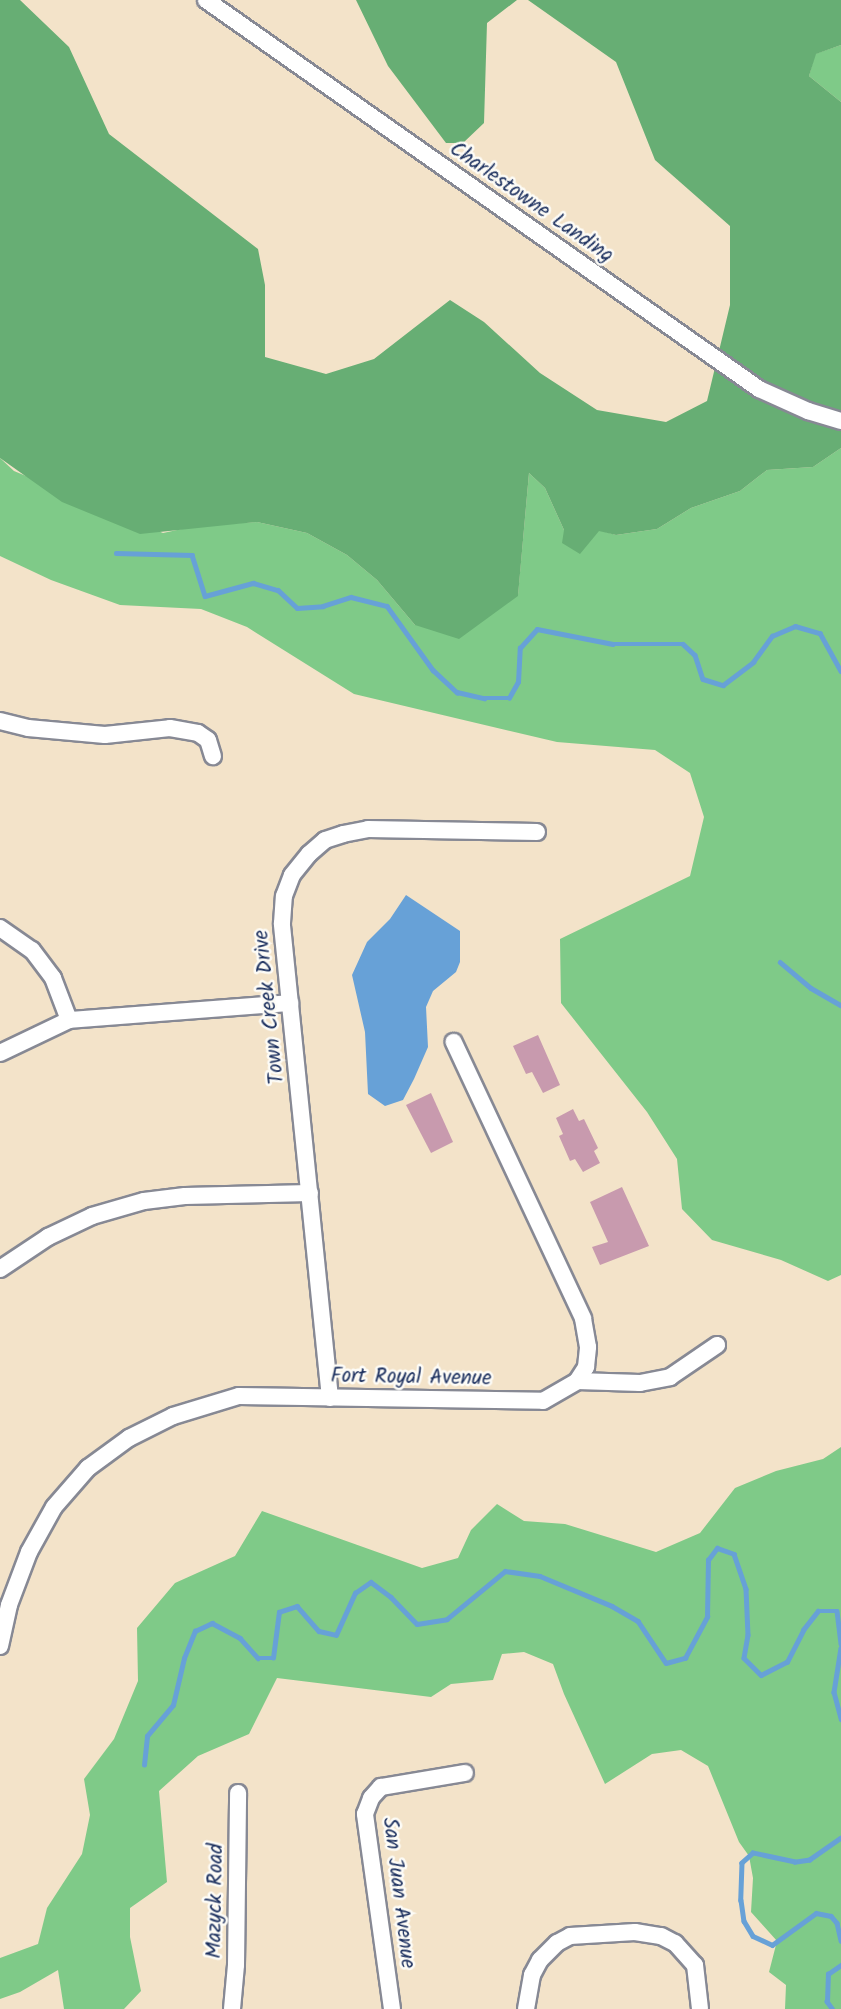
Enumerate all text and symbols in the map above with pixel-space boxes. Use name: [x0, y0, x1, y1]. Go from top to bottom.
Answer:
street label: Charlestowne Landing: [444, 137, 618, 269]
street label: Town Creek Drive: [249, 929, 291, 1085]
street label: Fort Royal Avenue: [330, 1364, 492, 1392]
street label: San Juan Avenue: [376, 1816, 420, 1970]
street label: Mazyck Road: [202, 1843, 230, 1959]

